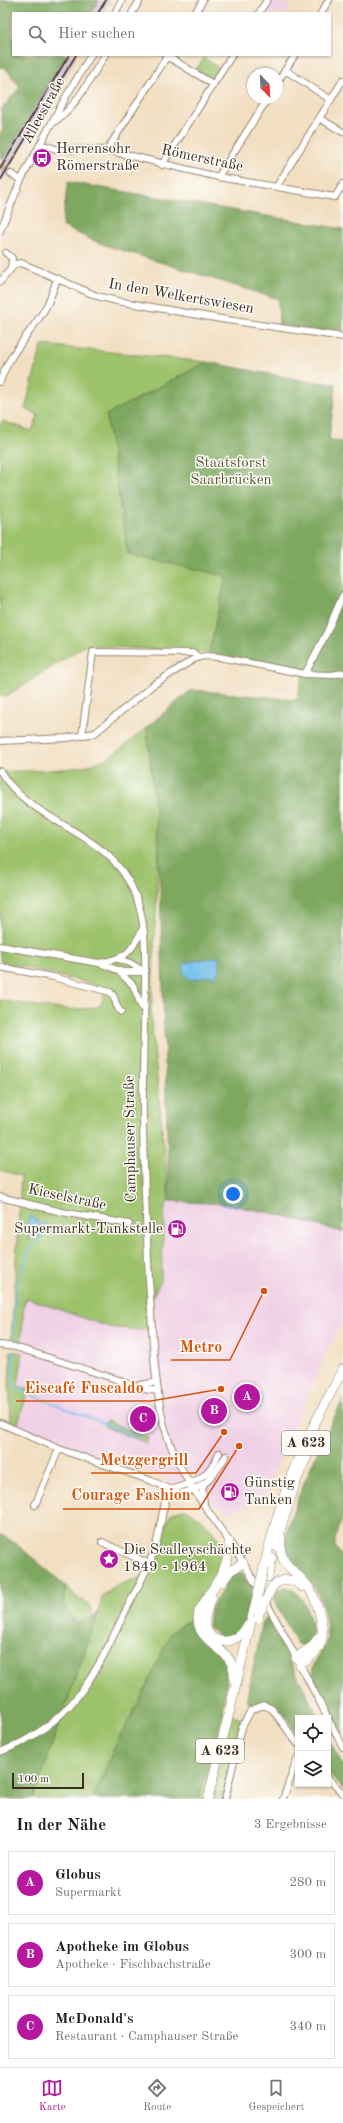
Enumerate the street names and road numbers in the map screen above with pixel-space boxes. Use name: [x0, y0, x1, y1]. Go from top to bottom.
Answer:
street label: Alleestraße: [20, 75, 68, 147]
street label: Römerstraße: [160, 143, 244, 175]
street label: In den Welkertswiesen: [107, 277, 255, 317]
street label: Camphauser Straße: [122, 1075, 140, 1203]
street label: Kieselstraße: [26, 1182, 108, 1214]
road number: A 623: [282, 1431, 330, 1455]
road number: A 623: [196, 1739, 244, 1763]

